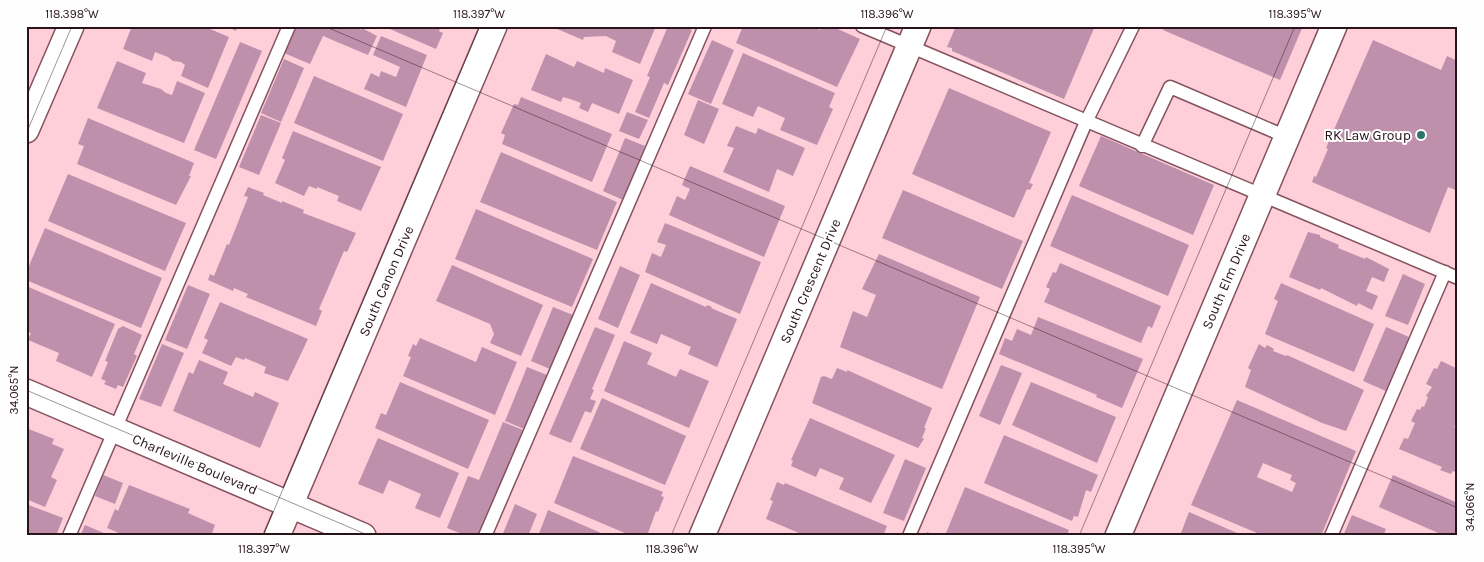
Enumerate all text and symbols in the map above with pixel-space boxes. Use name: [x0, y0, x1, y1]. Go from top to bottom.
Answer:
text: 118.398°W: [45, 7, 99, 21]
text: 118.397°W: [453, 7, 505, 21]
text: 118.396°W: [860, 7, 914, 21]
text: 118.395°W: [1268, 7, 1322, 21]
place label: RK Law Group: [1324, 127, 1411, 144]
marker: RK Law Group: [1415, 129, 1427, 141]
street label: South Crescent Drive: [776, 216, 844, 346]
street label: South Canon Drive: [355, 223, 417, 339]
street label: South Elm Drive: [1199, 231, 1254, 332]
text: 34.065°N: [7, 366, 21, 415]
street label: Charleville Boulevard: [130, 430, 260, 499]
text: 34.066°N: [1463, 482, 1477, 532]
text: 118.397°W: [238, 542, 290, 556]
text: 118.396°W: [645, 542, 699, 556]
text: 118.395°W: [1052, 542, 1106, 556]

